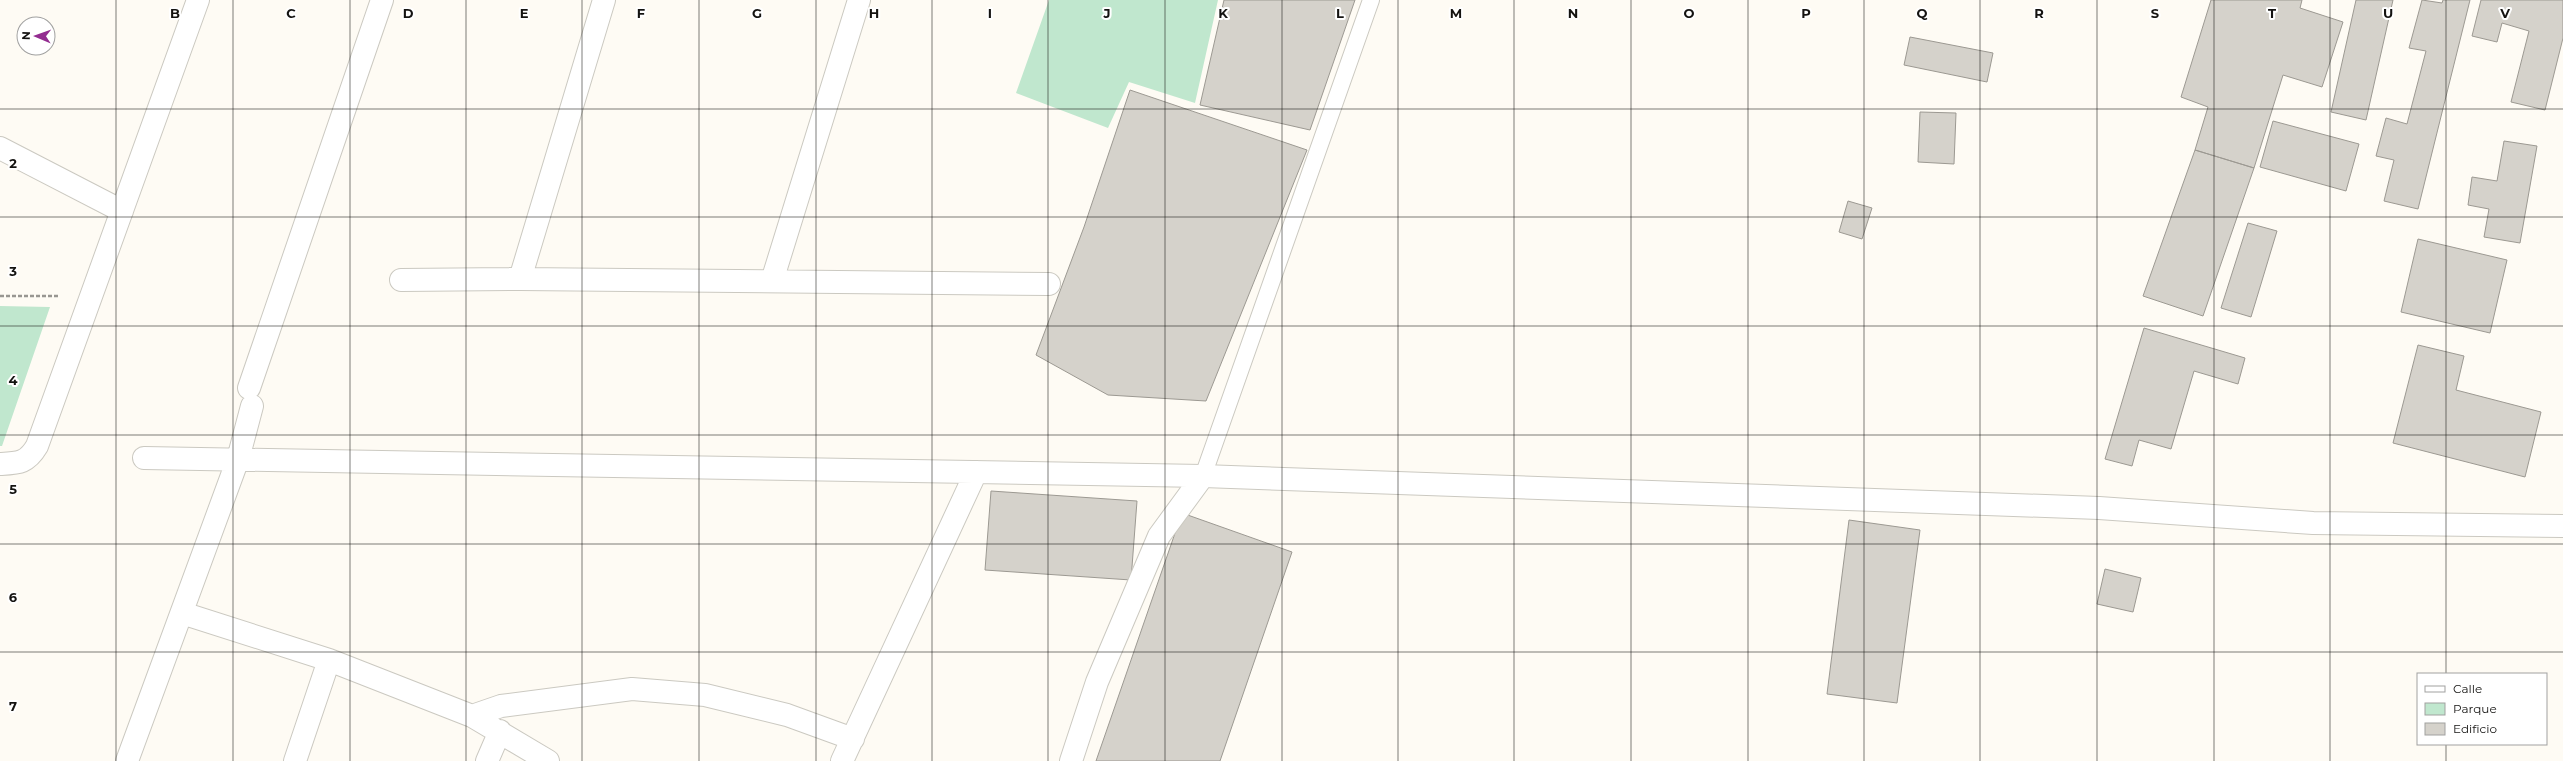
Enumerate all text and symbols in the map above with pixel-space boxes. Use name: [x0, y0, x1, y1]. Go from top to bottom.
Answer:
text: B: [170, 5, 180, 21]
text: C: [286, 5, 296, 21]
text: D: [403, 5, 414, 21]
text: E: [520, 5, 529, 21]
text: F: [637, 5, 645, 21]
text: G: [752, 5, 762, 21]
text: H: [869, 5, 879, 21]
text: I: [988, 5, 992, 21]
text: J: [1102, 5, 1111, 21]
text: K: [1218, 5, 1228, 21]
text: L: [1336, 5, 1344, 21]
text: M: [1450, 5, 1462, 21]
text: N: [1568, 5, 1578, 21]
text: O: [1684, 5, 1695, 21]
text: P: [1801, 5, 1811, 21]
text: Q: [1917, 5, 1928, 21]
text: R: [2034, 5, 2044, 21]
text: S: [2151, 5, 2159, 21]
text: T: [2268, 5, 2276, 21]
text: U: [2383, 5, 2393, 21]
text: V: [2499, 5, 2510, 21]
north arrow: [16, 16, 56, 56]
text: N: [19, 31, 33, 40]
text: 2: [9, 155, 17, 171]
text: 3: [8, 263, 17, 279]
text: 4: [9, 372, 18, 388]
text: 5: [9, 481, 17, 497]
text: 6: [9, 589, 18, 605]
legend: [2417, 673, 2547, 745]
text: Calle: [2453, 681, 2482, 696]
text: 7: [9, 698, 17, 714]
text: Parque: [2453, 701, 2497, 716]
text: Edificio: [2453, 721, 2497, 736]

